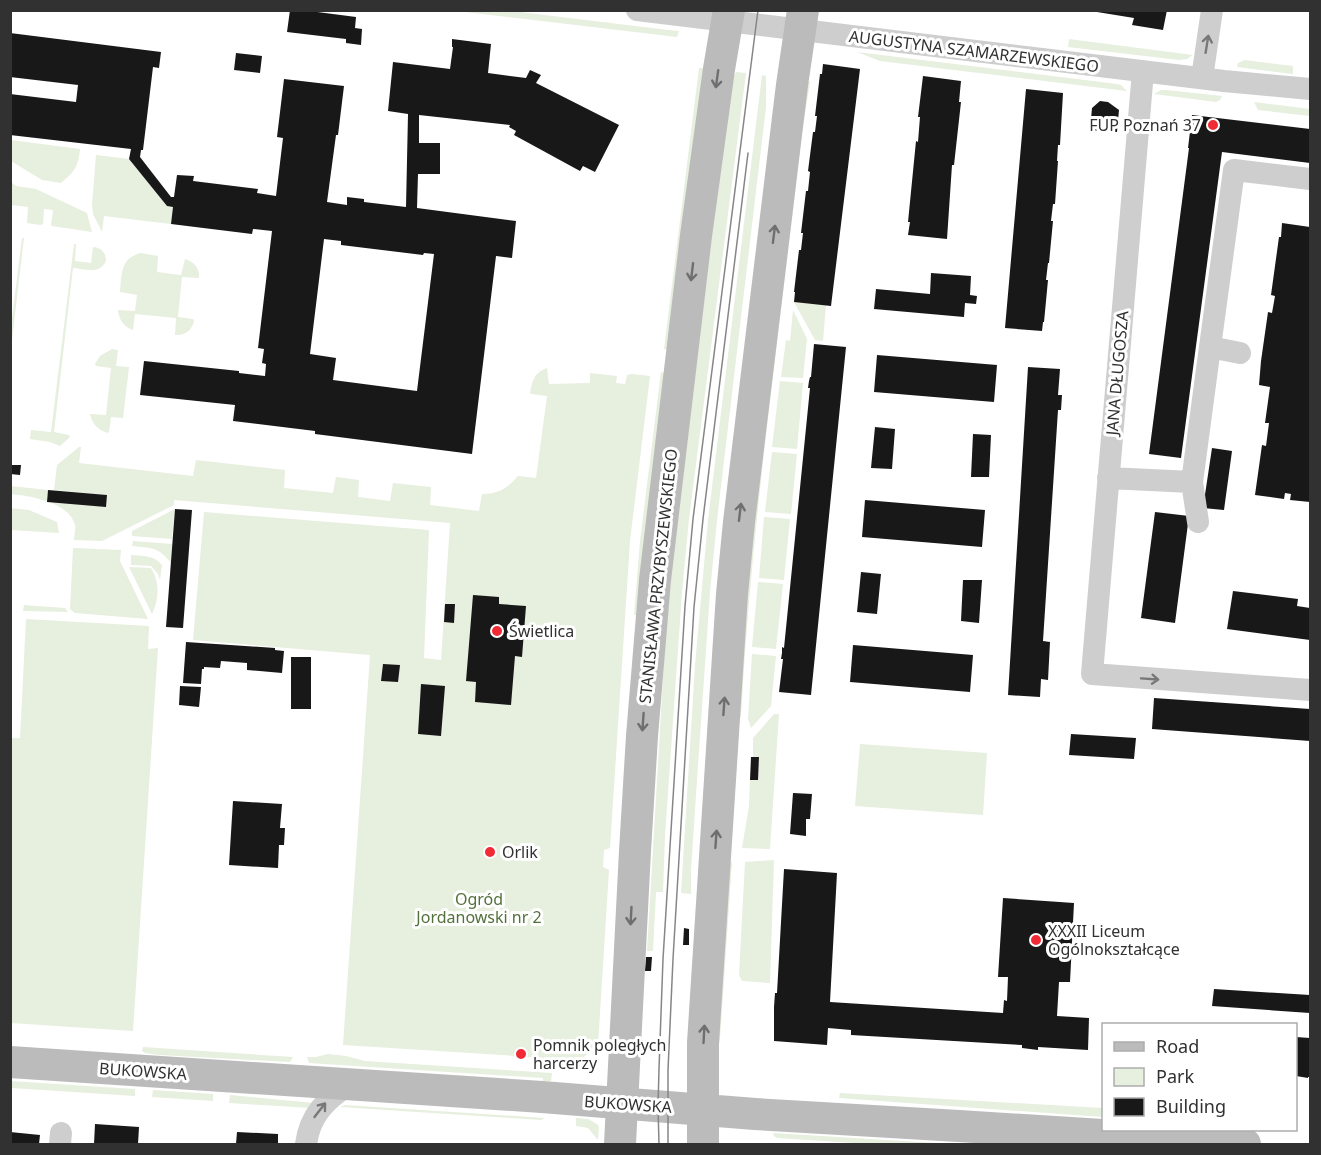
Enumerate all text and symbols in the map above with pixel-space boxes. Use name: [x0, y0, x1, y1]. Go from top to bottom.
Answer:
street label: AUGUSTYNA SZAMARZEWSKIEGO: [848, 25, 1100, 77]
one-way arrow: [1202, 35, 1213, 55]
one-way arrow: [712, 68, 723, 88]
place label: FUP Poznań 37: [1089, 114, 1201, 136]
marker: FUP Poznań 37: [1206, 118, 1220, 132]
one-way arrow: [769, 224, 780, 244]
one-way arrow: [686, 261, 697, 281]
street label: JANA DŁUGOSZA: [1100, 309, 1133, 438]
street label: STANISŁAWA PRZYBYSZEWSKIEGO: [634, 448, 682, 704]
one-way arrow: [735, 503, 746, 522]
place label: Świetlica: [509, 620, 574, 642]
marker: Świetlica: [490, 624, 504, 638]
one-way arrow: [1140, 673, 1160, 684]
one-way arrow: [719, 697, 730, 717]
one-way arrow: [637, 711, 648, 731]
one-way arrow: [710, 830, 721, 850]
place label: Orlik: [502, 841, 538, 863]
marker: Orlik: [483, 845, 497, 859]
park label: Ogród Jordanowski nr 2: [414, 888, 542, 928]
one-way arrow: [626, 906, 637, 926]
place label: XXXII Liceum Ogólnokształcące: [1048, 920, 1180, 960]
marker: XXXII Liceum Ogólnokształcące: [1029, 933, 1043, 947]
legend: [1102, 1023, 1297, 1131]
one-way arrow: [698, 1024, 709, 1044]
place label: Pomnik poległych harcerzy: [533, 1034, 666, 1074]
text: Road: [1156, 1034, 1199, 1058]
marker: Pomnik poległych harcerzy: [514, 1047, 528, 1061]
street label: BUKOWSKA: [98, 1057, 188, 1085]
text: Park: [1156, 1064, 1194, 1088]
street label: BUKOWSKA: [583, 1090, 673, 1118]
text: Building: [1156, 1094, 1226, 1118]
one-way arrow: [314, 1102, 327, 1118]

